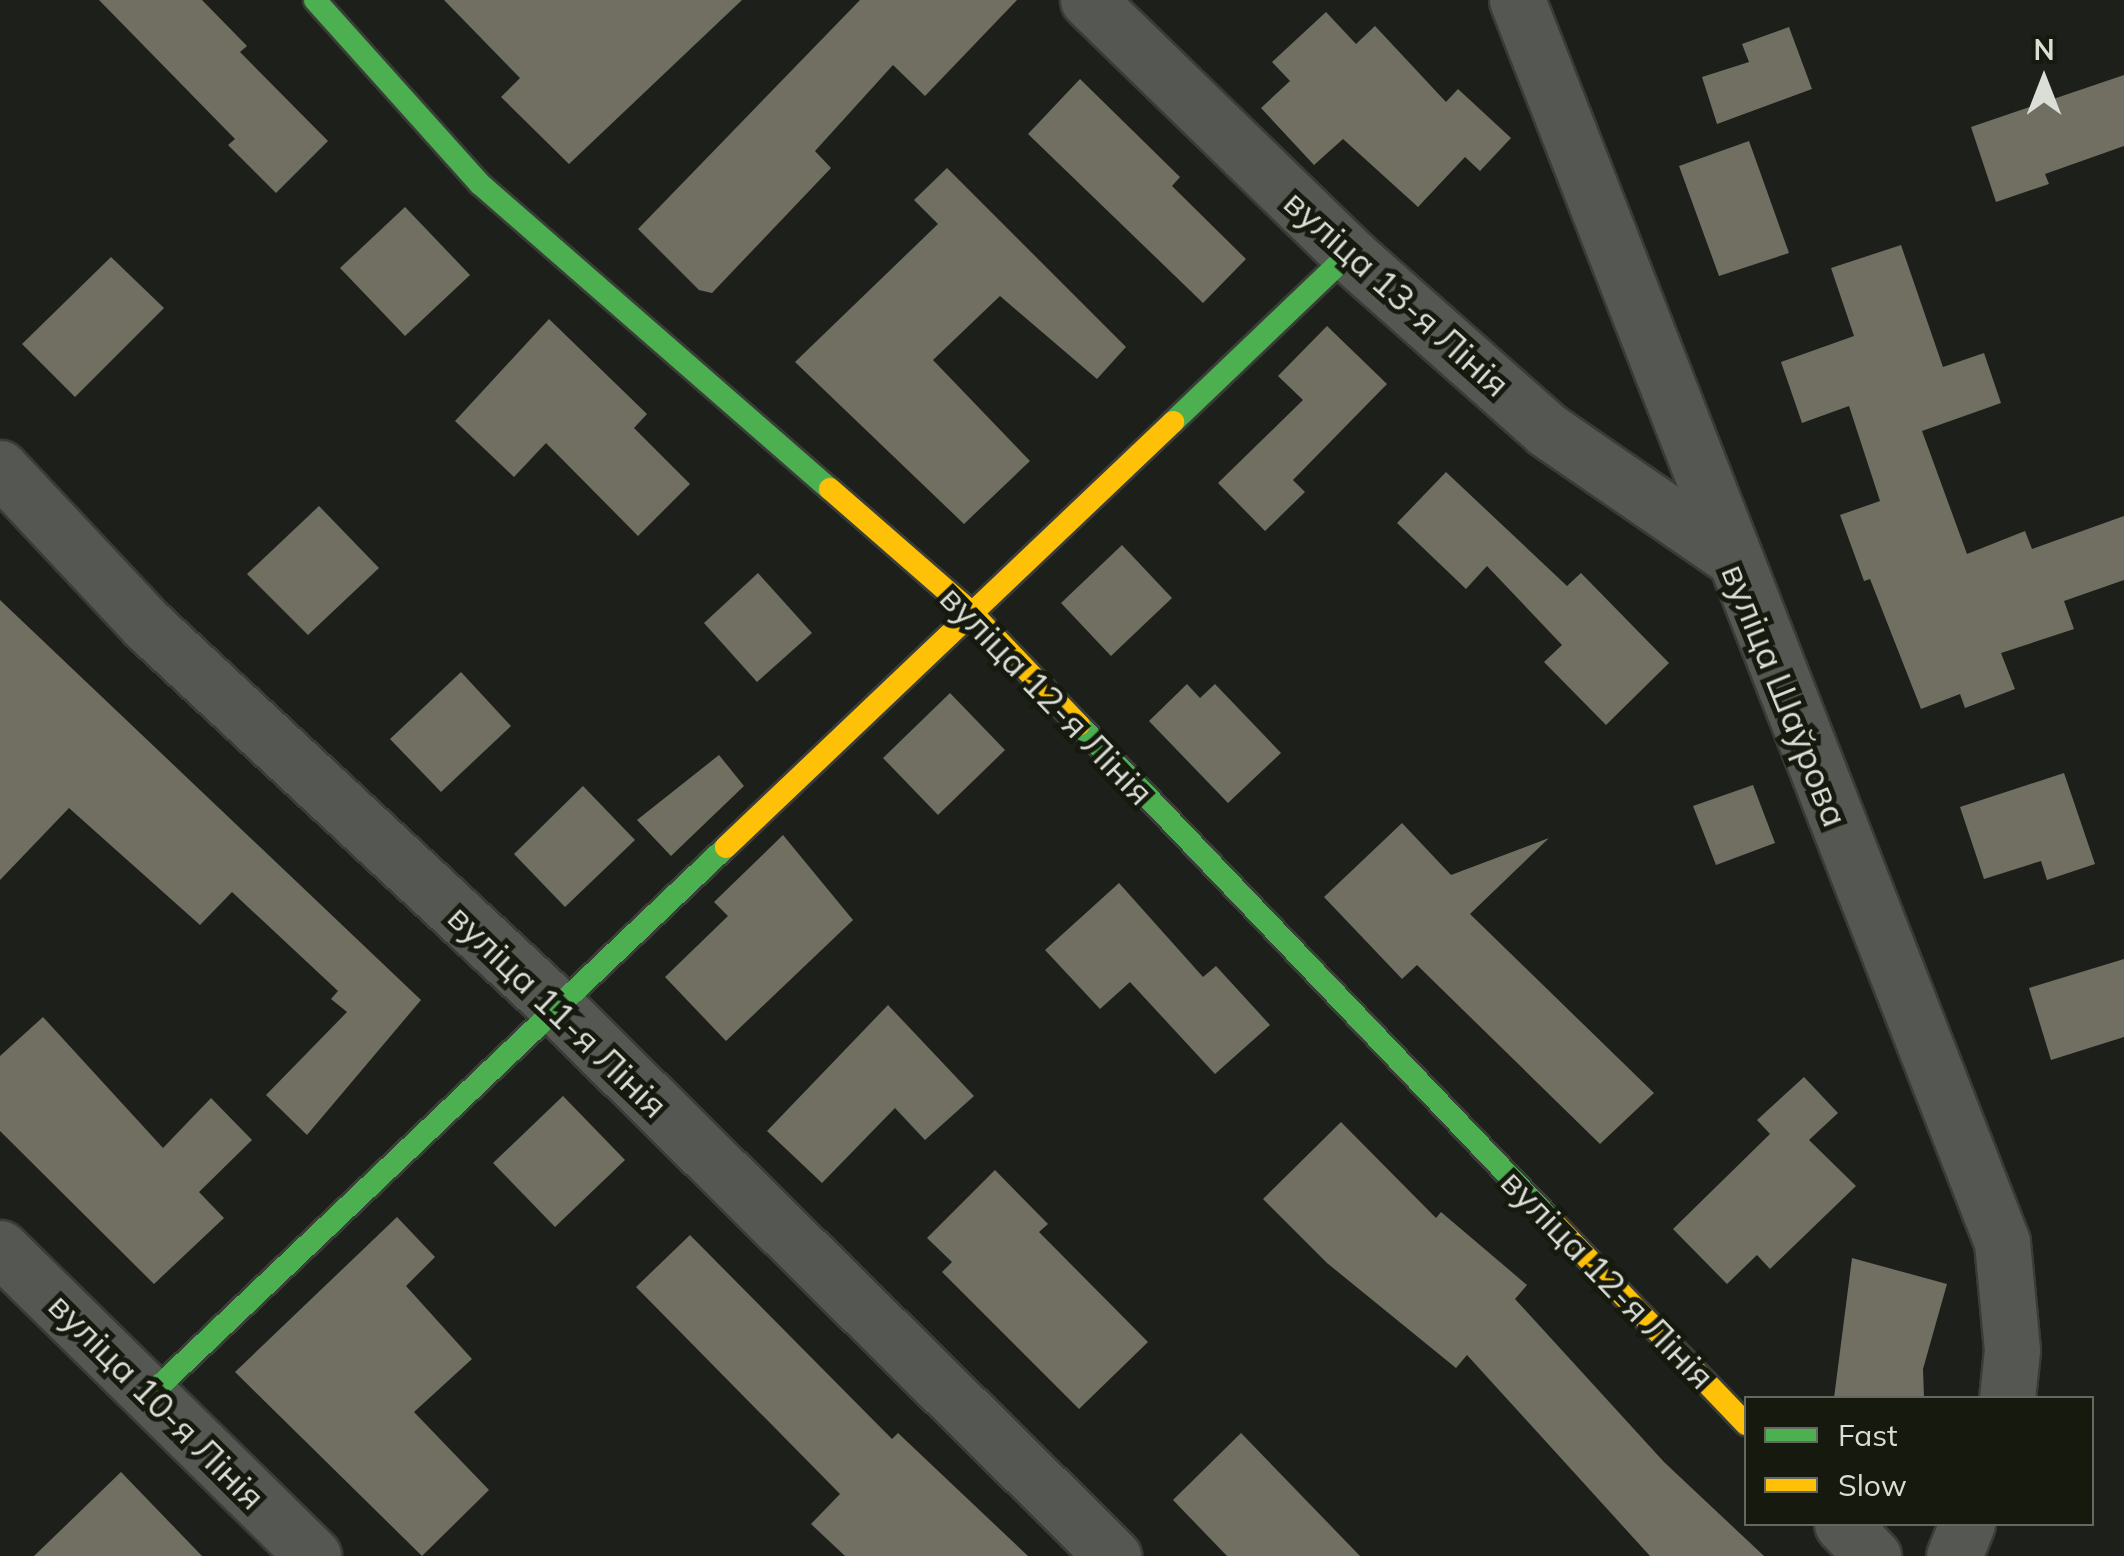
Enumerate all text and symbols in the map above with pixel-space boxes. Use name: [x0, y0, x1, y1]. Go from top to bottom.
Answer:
north arrow: [1994, 30, 2094, 130]
text: N: [2033, 32, 2055, 67]
street label: вуліца 13-я Лінія: [1276, 181, 1518, 405]
street label: вуліца Шаўрова: [1713, 558, 1857, 832]
street label: вуліца 12-я Лінія: [932, 577, 1162, 813]
street label: вуліца 11-я Лінія: [440, 896, 676, 1126]
street label: вуліца 12-я Лінія: [1493, 1161, 1723, 1397]
street label: вуліца 10-я Лінія: [40, 1284, 274, 1518]
legend: [1744, 1396, 2094, 1526]
text: Fast: [1838, 1416, 1898, 1454]
text: Slow: [1838, 1466, 1907, 1504]

